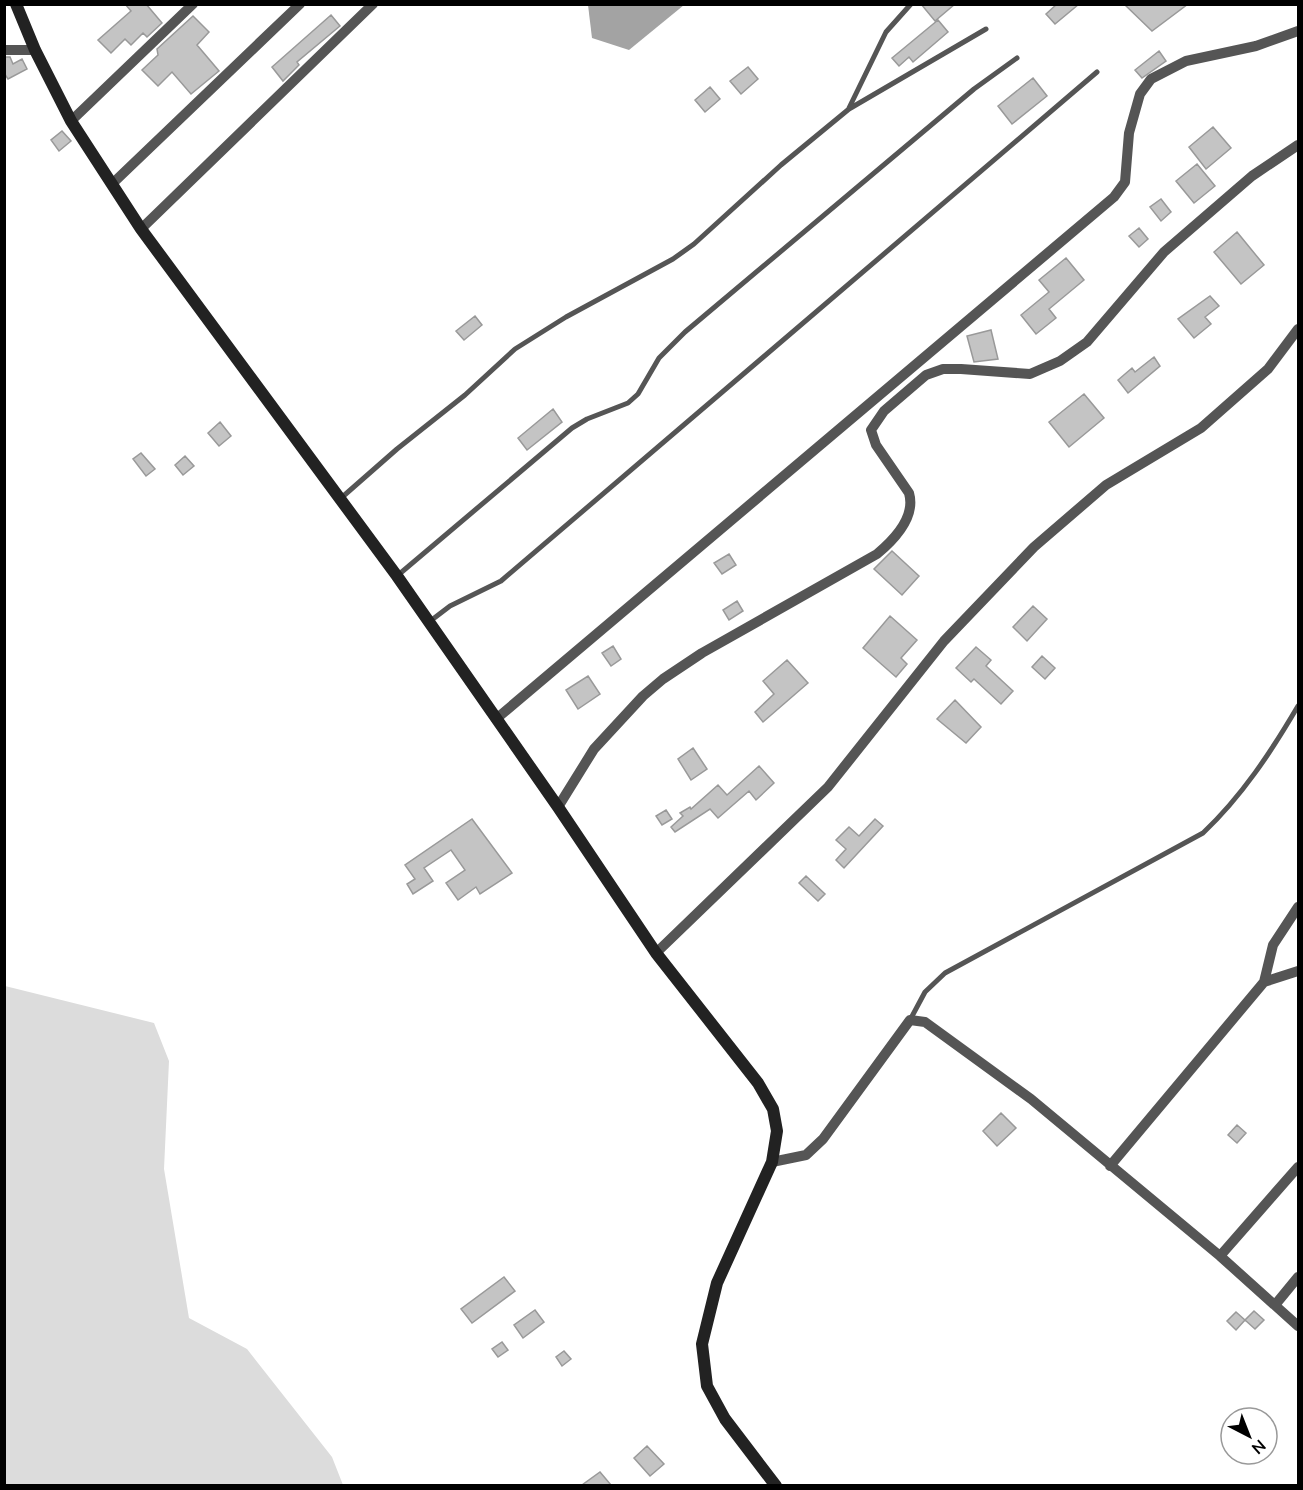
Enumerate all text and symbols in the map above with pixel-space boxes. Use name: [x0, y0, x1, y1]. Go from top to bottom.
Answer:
north arrow: [1219, 1406, 1279, 1466]
text: N: [1248, 1436, 1270, 1459]

